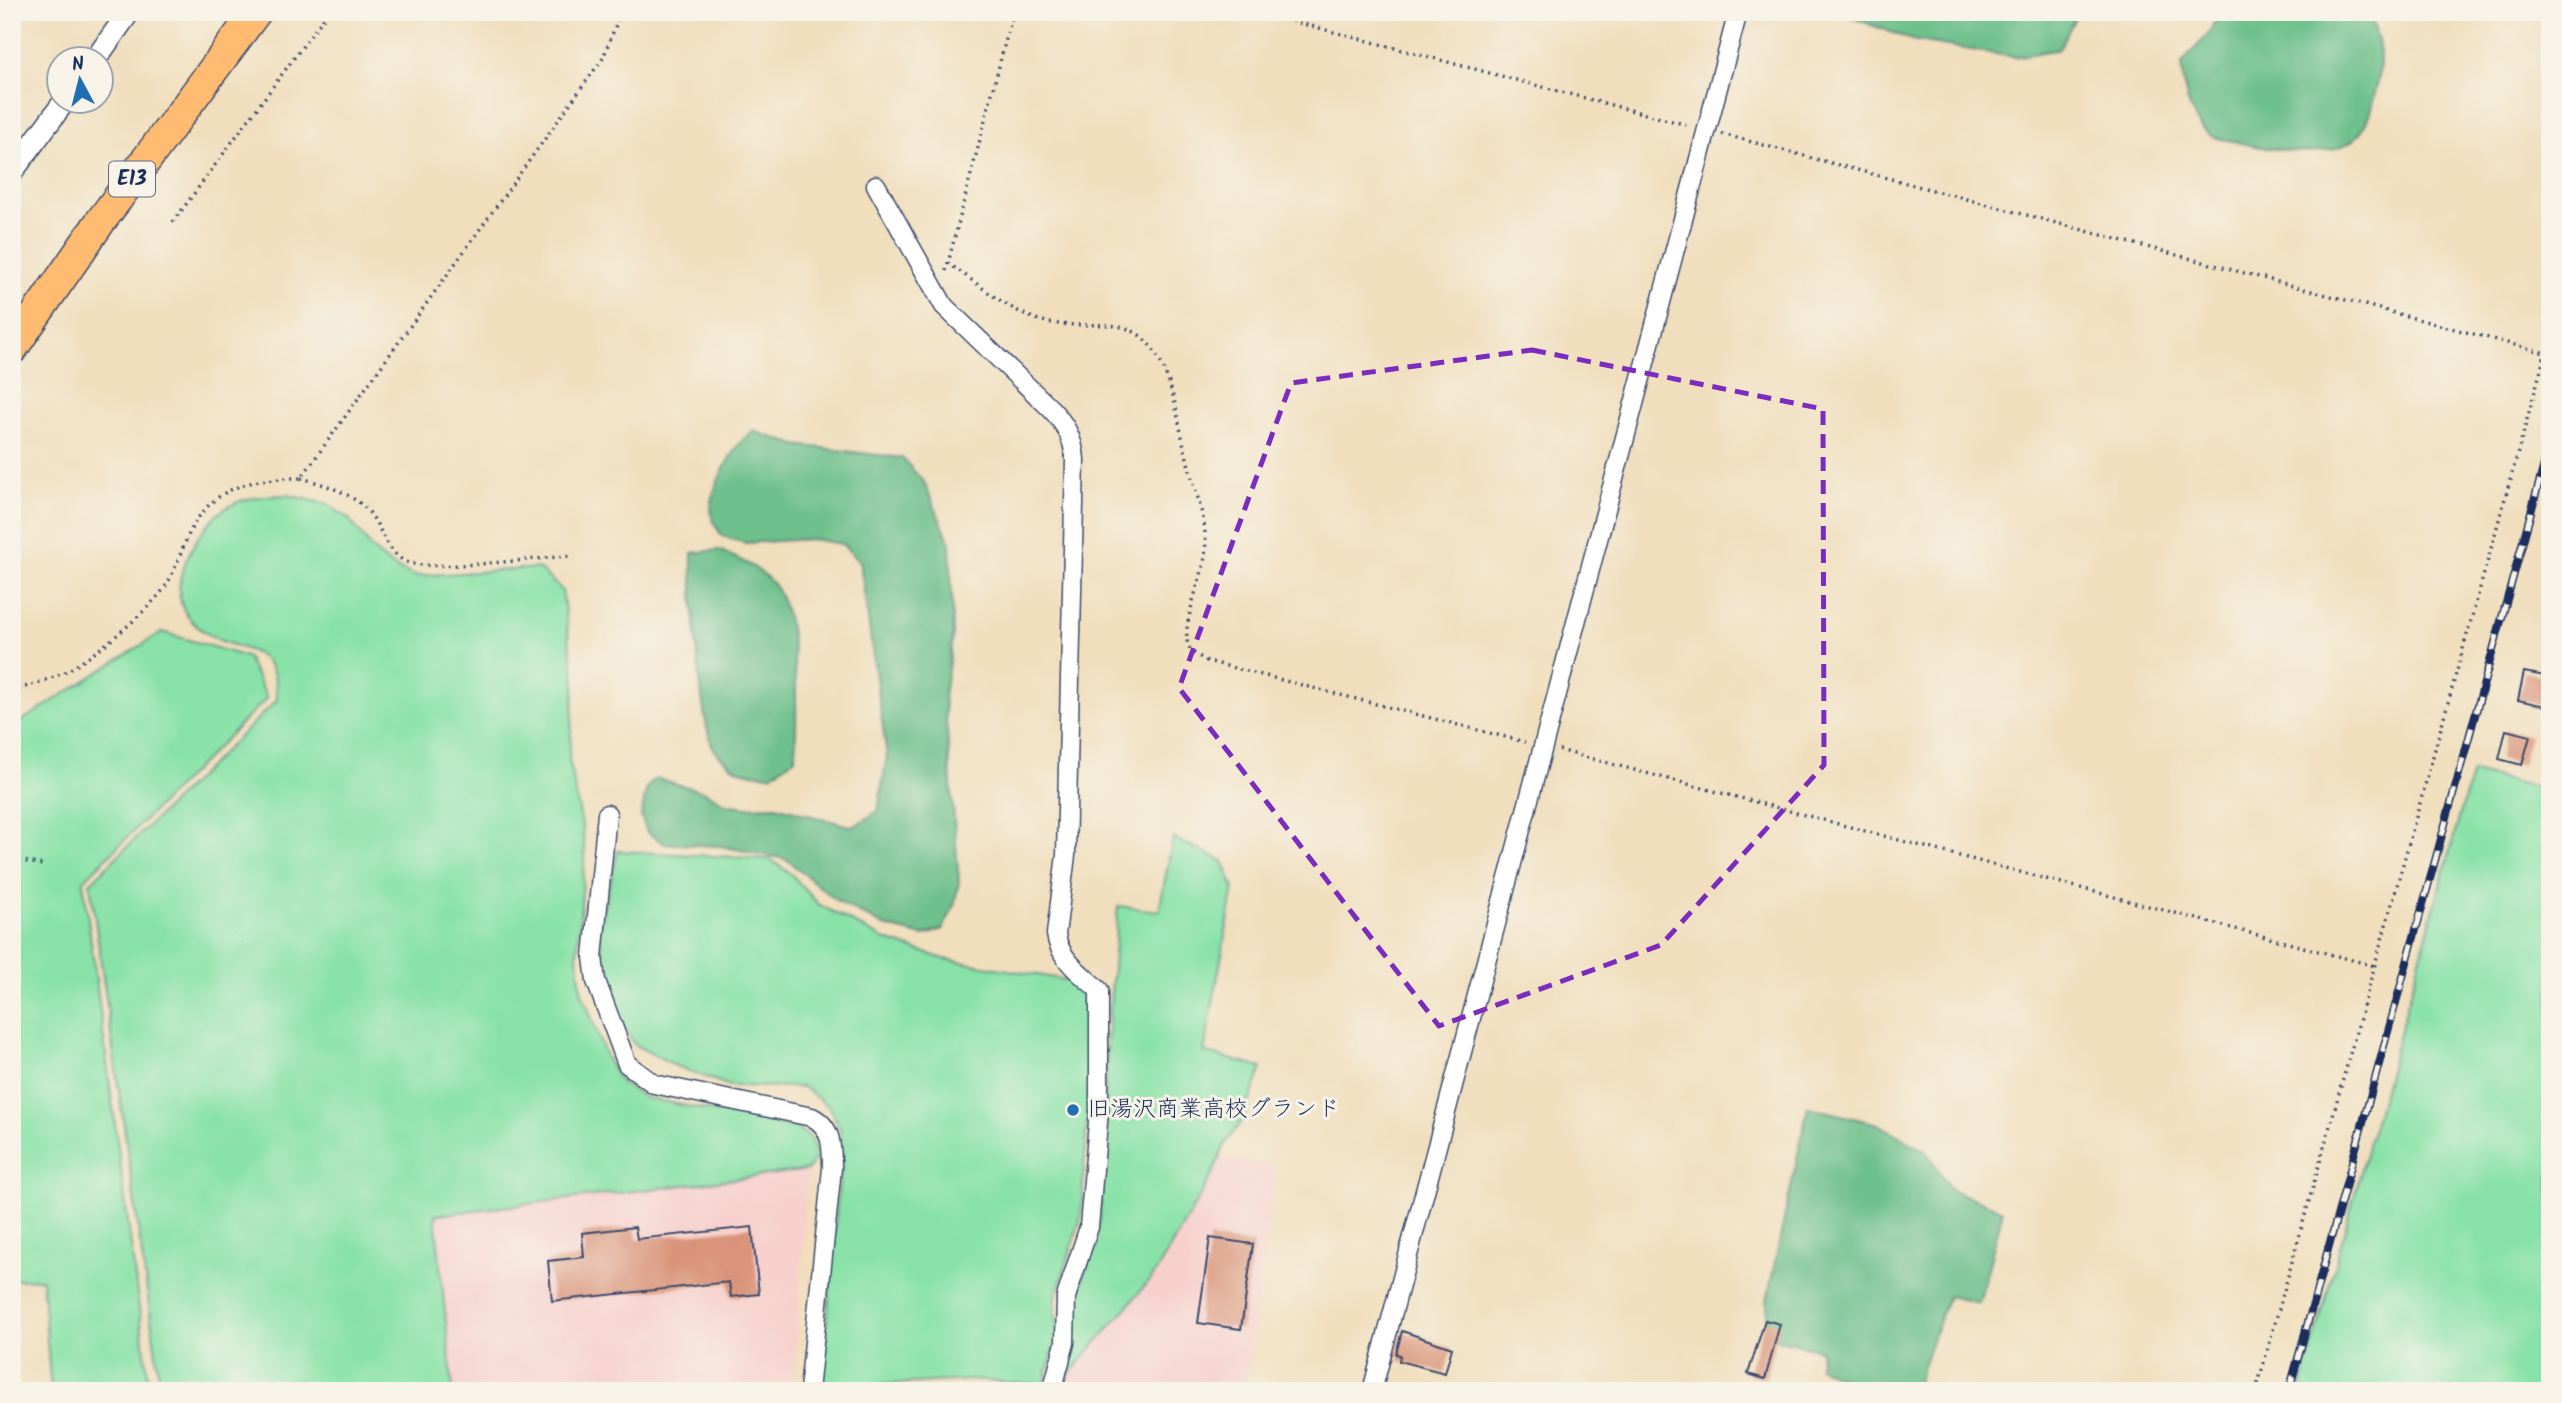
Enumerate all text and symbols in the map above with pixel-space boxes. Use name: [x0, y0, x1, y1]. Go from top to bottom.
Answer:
north arrow: [46, 46, 116, 116]
text: N: [70, 49, 86, 81]
road number: E13: [109, 162, 155, 196]
place label: 旧湯沢商業高校グランド: [1087, 1092, 1340, 1128]
marker: 旧湯沢商業高校グランド: [1065, 1102, 1081, 1118]

